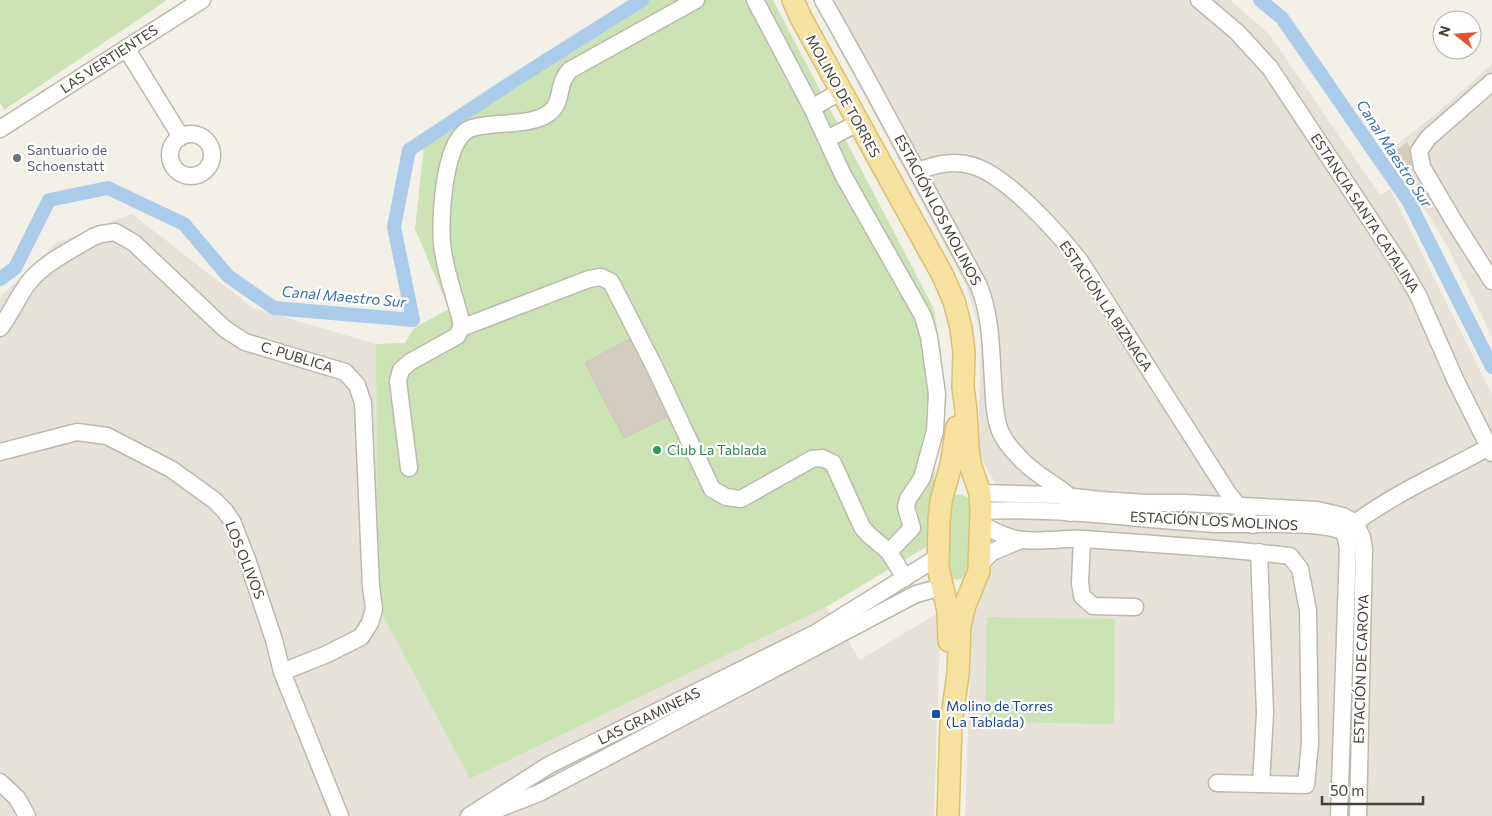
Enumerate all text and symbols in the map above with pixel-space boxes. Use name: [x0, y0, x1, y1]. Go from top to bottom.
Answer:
north arrow: [1432, 10, 1482, 60]
street label: LAS VERTIENTES: [57, 21, 161, 96]
text: N: [1434, 24, 1454, 39]
street label: MOLINO DE TORRES: [803, 31, 884, 160]
water label: Canal Maestro Sur: [1353, 96, 1437, 212]
street label: ESTANCIA SANTA CATALINA: [1308, 130, 1423, 296]
street label: ESTACIÓN LOS MOLINOS: [891, 131, 985, 288]
place label: Santuario de Schoenstatt: [27, 141, 107, 174]
marker: Santuario de Schoenstatt: [11, 152, 23, 164]
street label: ESTACIÓN LA BIZNAGA: [1056, 237, 1157, 375]
water label: Canal Maestro Sur: [281, 282, 408, 310]
street label: C. PUBLICA: [259, 337, 336, 376]
place label: Club La Tablada: [667, 441, 767, 458]
marker: Club La Tablada: [651, 444, 663, 456]
street label: ESTACIÓN LOS MOLINOS: [1130, 508, 1299, 533]
street label: LOS OLIVOS: [222, 518, 269, 601]
street label: ESTACIÓN DE CAROYA: [1349, 594, 1372, 744]
street label: LAS GRAMINEAS: [595, 683, 703, 748]
place label: Molino de Torres (La Tablada): [946, 697, 1053, 730]
marker: Molino de Torres (La Tablada): [930, 708, 942, 720]
scale bar: [1322, 774, 1423, 806]
text: 50 m: [1330, 781, 1364, 799]

